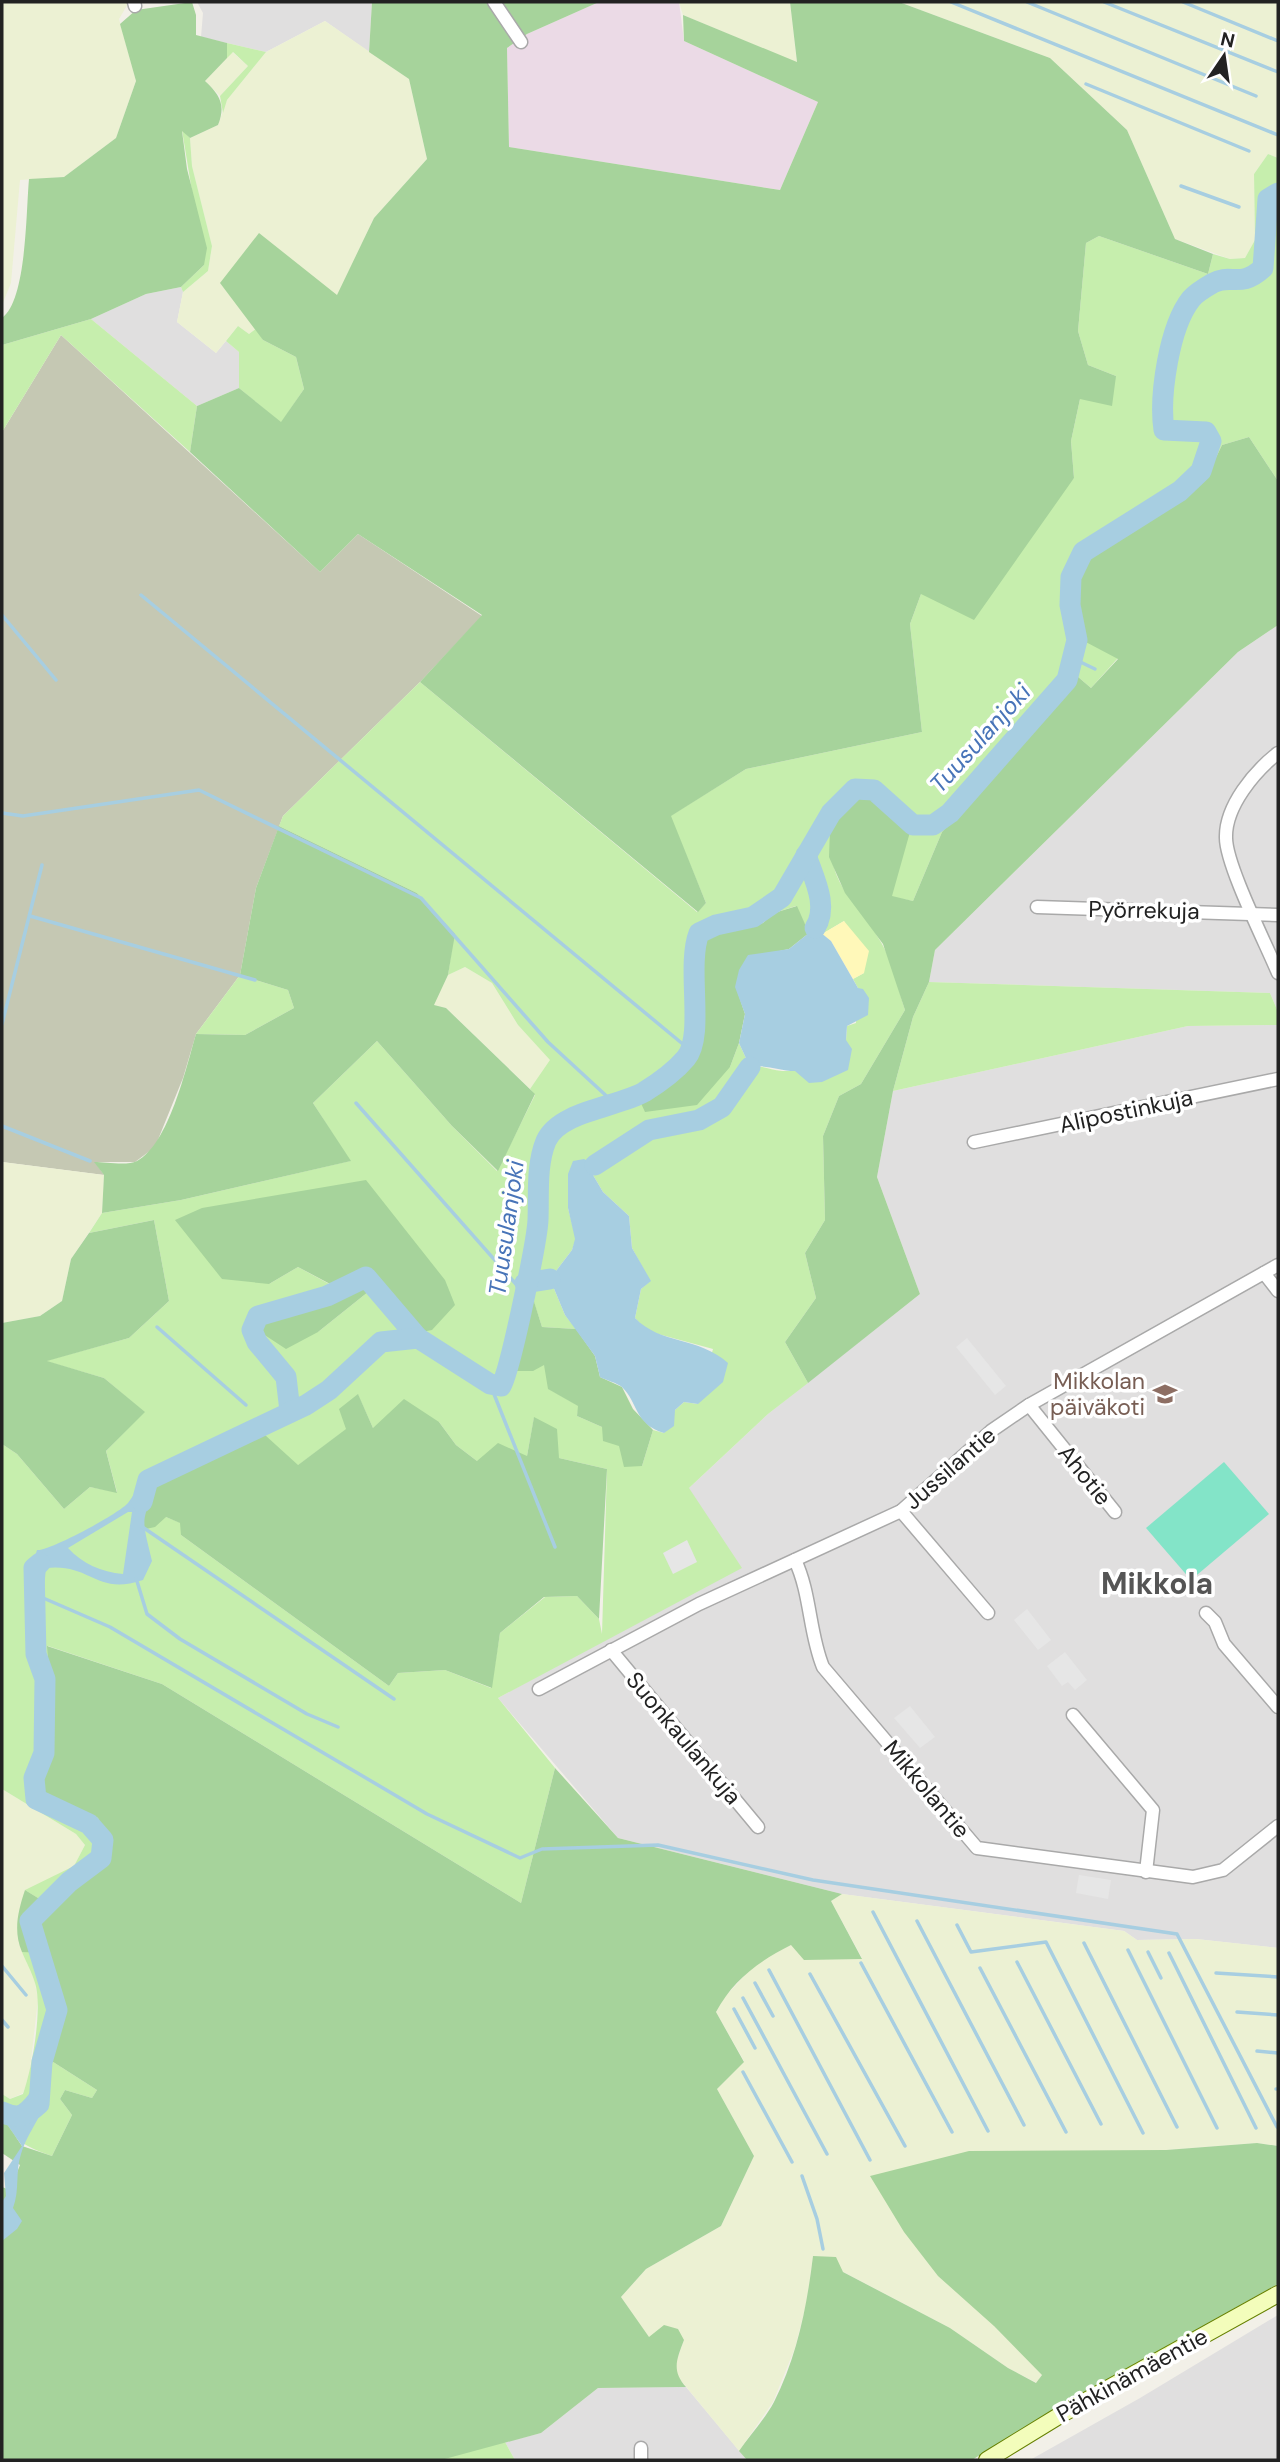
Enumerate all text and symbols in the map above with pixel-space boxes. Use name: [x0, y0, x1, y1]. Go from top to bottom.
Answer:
north arrow: [1189, 21, 1259, 91]
text: N: [1218, 26, 1237, 54]
water label: Tuusulanjoki: [923, 676, 1038, 799]
street label: Pyörrekuja: [1088, 894, 1200, 926]
street label: Alipostinkuja: [1057, 1082, 1195, 1140]
water label: Tuusulanjoki: [481, 1157, 531, 1298]
place label: Mikkolan päiväkoti: [1050, 1366, 1145, 1422]
school or university icon: Mikkolan päiväkoti: [1151, 1380, 1179, 1408]
street label: Jussilantie: [898, 1420, 1002, 1516]
street label: Ahotie: [1052, 1439, 1118, 1511]
district label: Mikkola: [1101, 1564, 1213, 1603]
street label: Suonkaulankuja: [620, 1665, 748, 1811]
street label: Mikkolantie: [877, 1734, 977, 1844]
street label: Pähkinämäentie: [1051, 2321, 1213, 2429]

